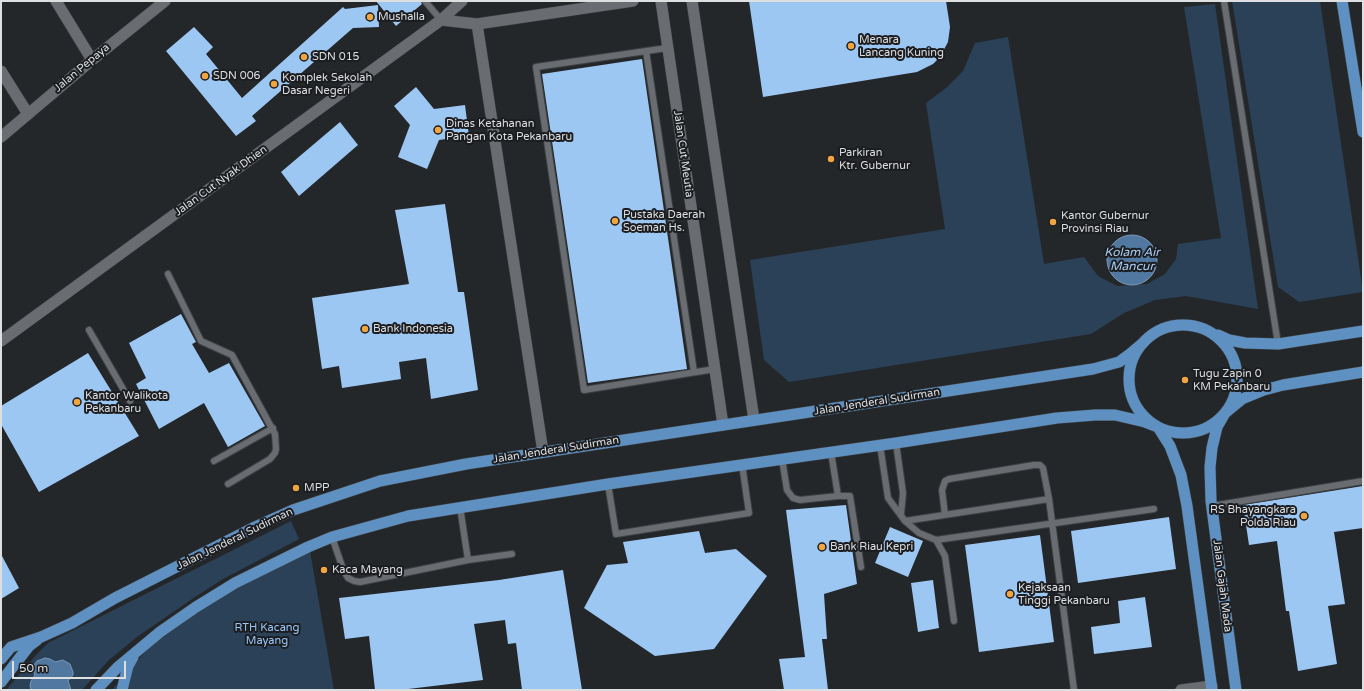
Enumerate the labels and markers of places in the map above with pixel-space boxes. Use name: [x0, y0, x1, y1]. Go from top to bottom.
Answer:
place label: Mushalla: [378, 10, 425, 24]
marker: Mushalla: [365, 12, 375, 22]
place label: Menara Lancang Kuning: [859, 33, 944, 59]
marker: Menara Lancang Kuning: [846, 41, 856, 51]
place label: SDN 015: [312, 50, 359, 64]
marker: SDN 015: [299, 52, 309, 62]
place label: SDN 006: [213, 69, 260, 83]
marker: SDN 006: [200, 71, 210, 81]
place label: Komplek Sekolah Dasar Negeri: [282, 71, 372, 97]
marker: Komplek Sekolah Dasar Negeri: [269, 79, 279, 89]
place label: Dinas Ketahanan Pangan Kota Pekanbaru: [446, 117, 572, 143]
marker: Dinas Ketahanan Pangan Kota Pekanbaru: [433, 125, 443, 135]
place label: Parkiran Ktr. Gubernur: [839, 146, 910, 172]
marker: Parkiran Ktr. Gubernur: [826, 154, 836, 164]
place label: Pustaka Daerah Soeman Hs.: [623, 208, 705, 234]
place label: Kantor Gubernur Provinsi Riau: [1061, 209, 1149, 235]
marker: Pustaka Daerah Soeman Hs.: [610, 216, 620, 226]
marker: Kantor Gubernur Provinsi Riau: [1048, 217, 1058, 227]
place label: Bank Indonesia: [373, 322, 453, 336]
marker: Bank Indonesia: [360, 324, 370, 334]
place label: Tugu Zapin 0 KM Pekanbaru: [1193, 367, 1270, 393]
marker: Tugu Zapin 0 KM Pekanbaru: [1180, 375, 1190, 385]
place label: Kantor Walikota Pekanbaru: [85, 389, 168, 415]
marker: Kantor Walikota Pekanbaru: [72, 397, 82, 407]
place label: MPP: [304, 481, 329, 495]
marker: MPP: [291, 483, 301, 493]
place label: RS Bhayangkara Polda Riau: [1210, 503, 1296, 529]
marker: RS Bhayangkara Polda Riau: [1299, 511, 1309, 521]
place label: Bank Riau Kepri: [830, 540, 913, 554]
marker: Bank Riau Kepri: [817, 542, 827, 552]
place label: Kaca Mayang: [332, 563, 403, 577]
marker: Kaca Mayang: [319, 565, 329, 575]
place label: Kejaksaan Tinggi Pekanbaru: [1018, 581, 1110, 607]
marker: Kejaksaan Tinggi Pekanbaru: [1005, 589, 1015, 599]

